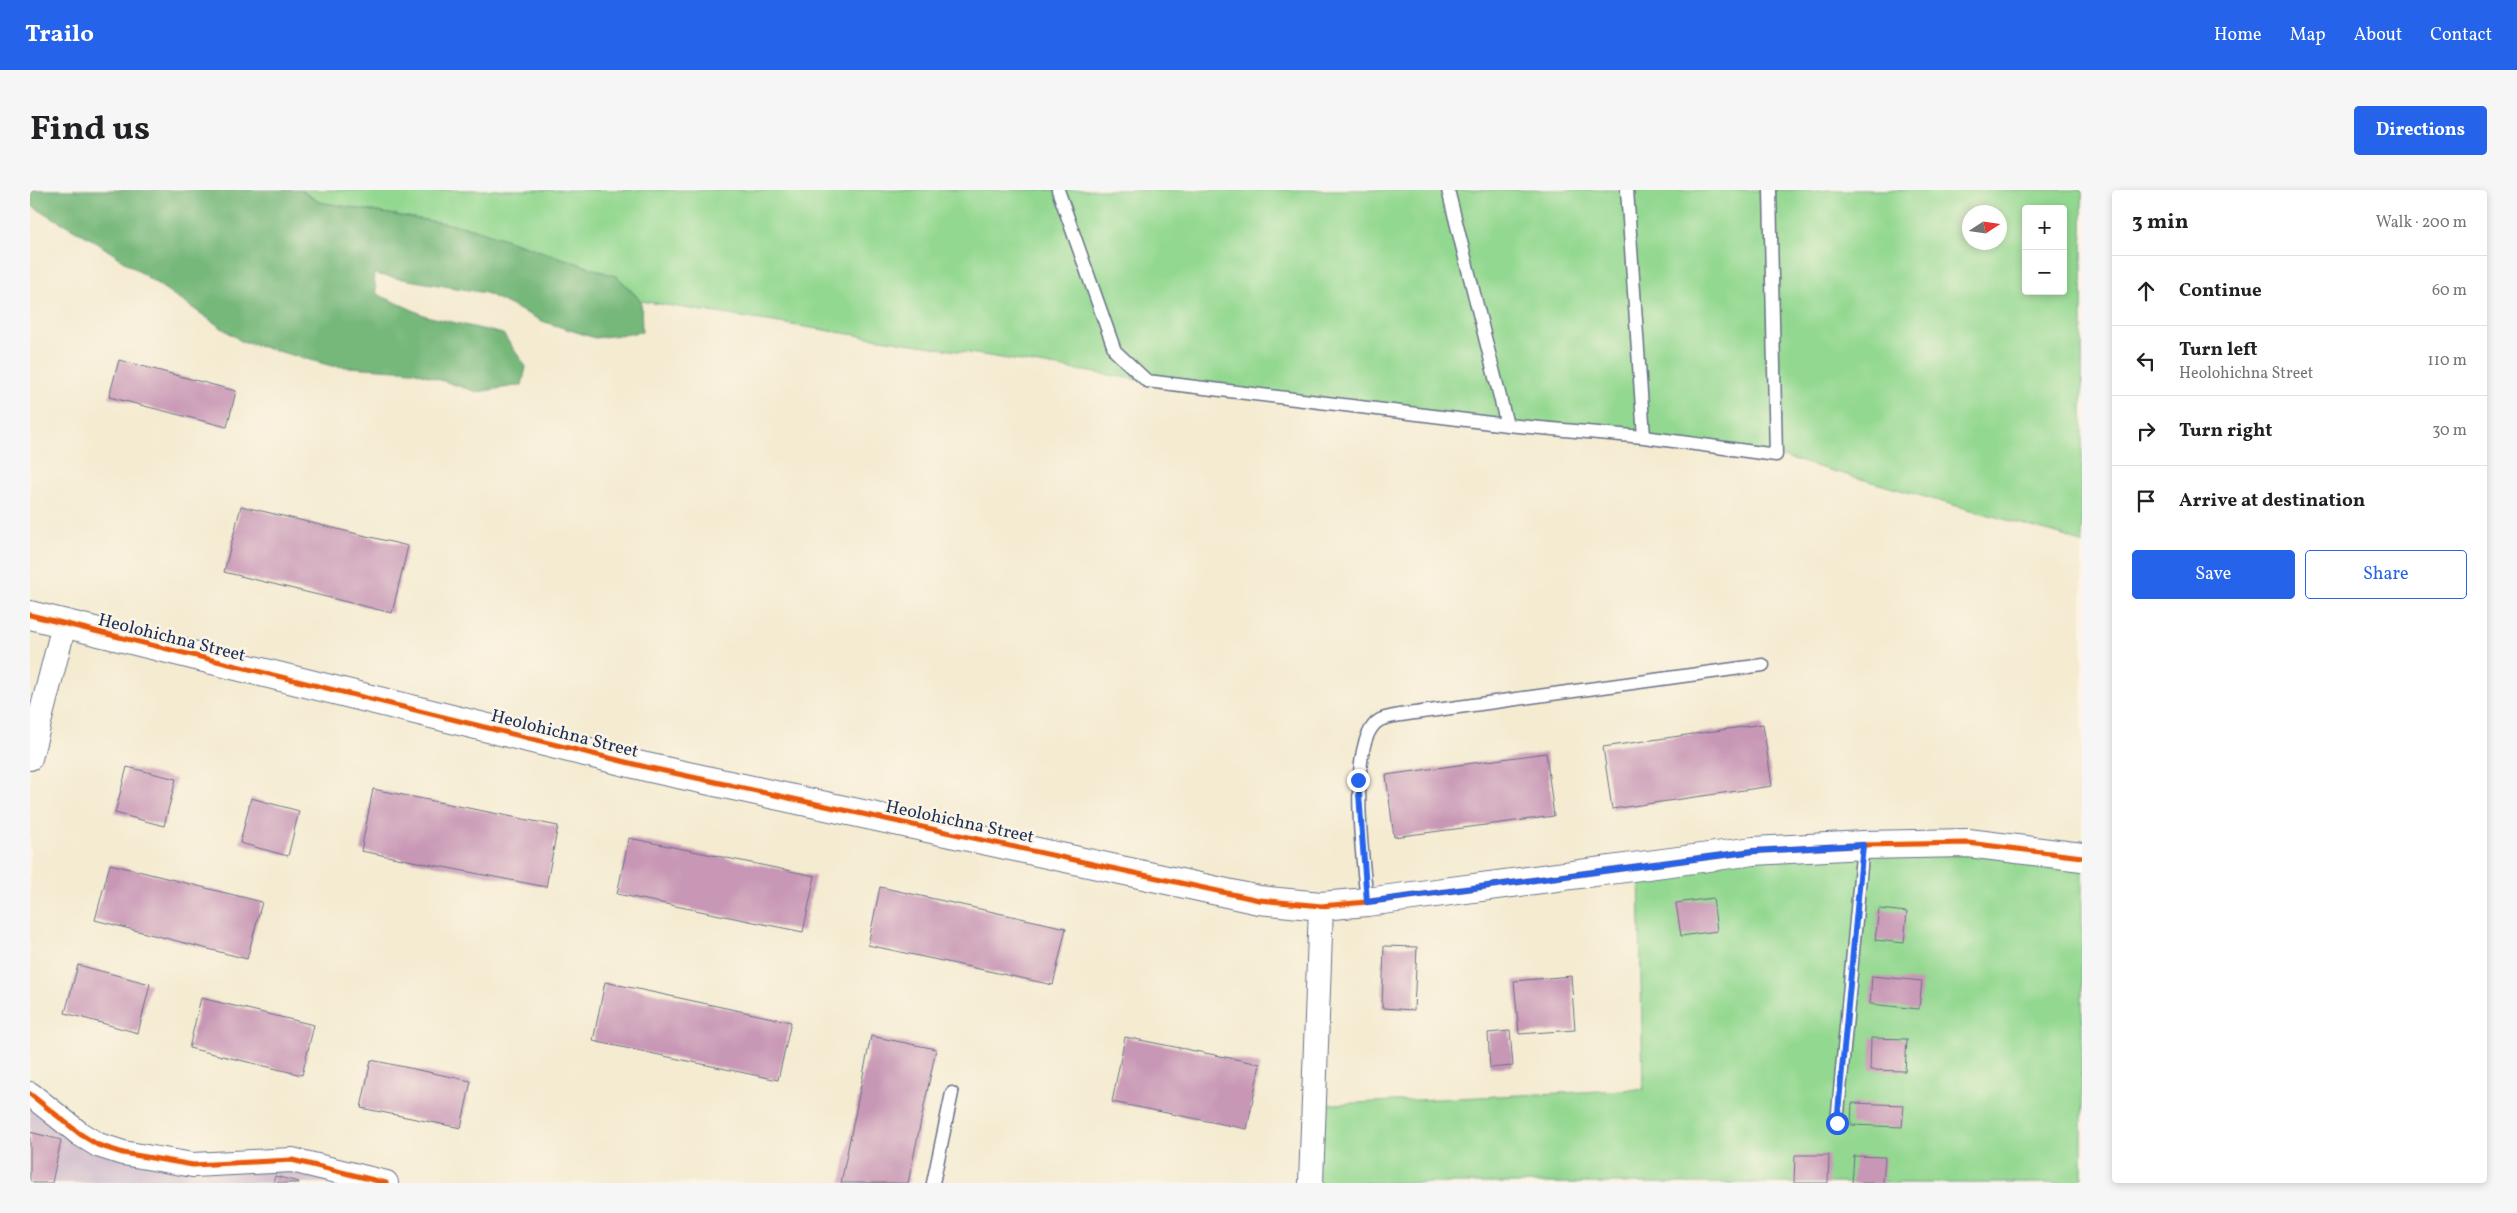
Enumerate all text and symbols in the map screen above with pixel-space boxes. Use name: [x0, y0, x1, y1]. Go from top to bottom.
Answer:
text: Trailo: [25, 18, 94, 52]
text: Home: [2214, 23, 2262, 48]
text: Map: [2290, 23, 2326, 48]
text: About: [2354, 23, 2402, 48]
text: Contact: [2430, 23, 2492, 48]
text: Find us: [30, 106, 150, 154]
button: Directions: [2354, 106, 2487, 155]
north arrow: [1962, 205, 2007, 250]
map controls: [2022, 205, 2067, 295]
button: +: [2022, 205, 2067, 250]
text: 3 min: [2132, 208, 2188, 237]
text: Walk · 200 m: [2376, 212, 2467, 234]
button: −: [2022, 250, 2067, 295]
icon: ahead: [2132, 277, 2160, 305]
text: Continue: [2179, 278, 2262, 304]
text: 60 m: [2432, 280, 2467, 302]
text: Turn left: [2179, 337, 2258, 363]
icon: left: [2132, 347, 2160, 375]
text: 110 m: [2428, 350, 2467, 372]
text: Heolohichna Street: [2179, 363, 2313, 385]
icon: right: [2132, 417, 2160, 445]
text: Turn right: [2179, 418, 2272, 444]
text: 30 m: [2432, 420, 2467, 442]
icon: arrive: [2132, 487, 2160, 515]
text: Arrive at destination: [2179, 488, 2365, 514]
button: Save: [2132, 550, 2295, 599]
button: Share: [2305, 550, 2467, 599]
street label: Heolohichna Street: [95, 608, 248, 669]
street label: Heolohichna Street: [488, 704, 641, 765]
route end: [1347, 769, 1370, 792]
street label: Heolohichna Street: [883, 795, 1036, 850]
route start: [1826, 1112, 1849, 1135]

